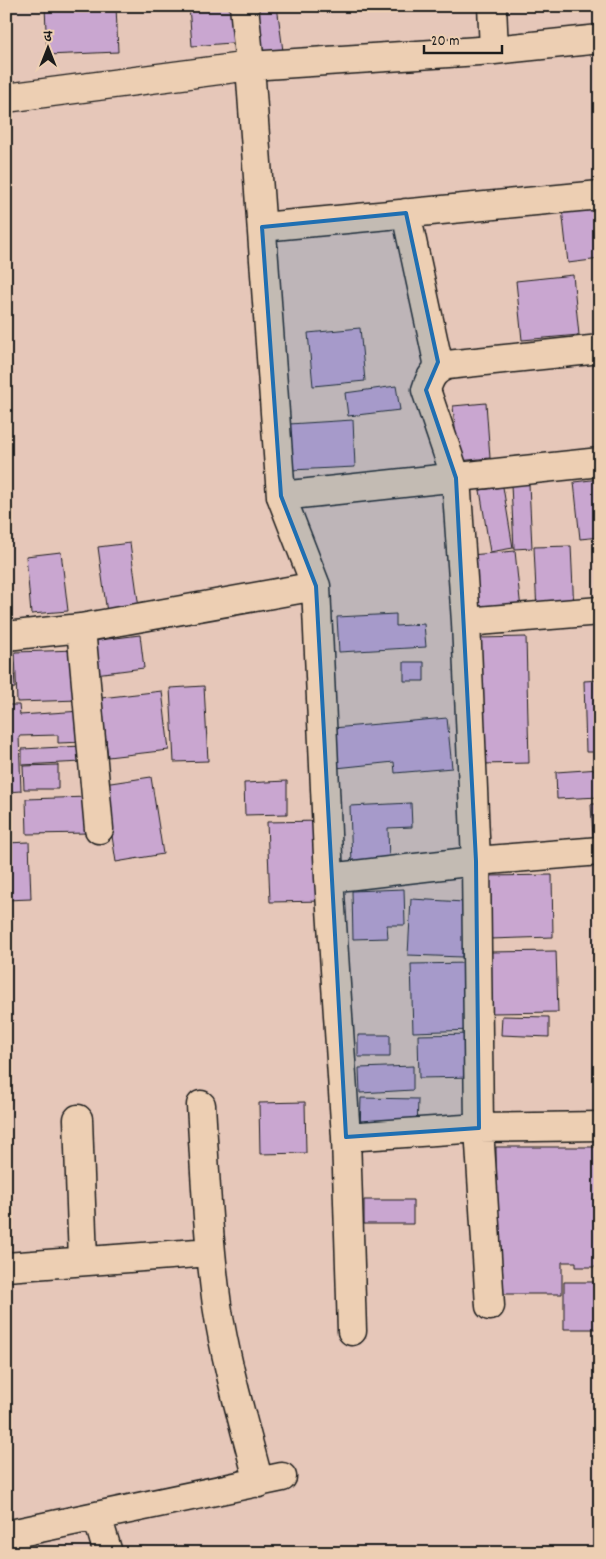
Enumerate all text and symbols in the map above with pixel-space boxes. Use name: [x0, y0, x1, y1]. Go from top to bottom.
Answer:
north arrow: [22, 22, 72, 72]
scale bar: [424, 22, 501, 54]
text: उ: [43, 27, 53, 47]
text: 20 m: [431, 31, 459, 53]

